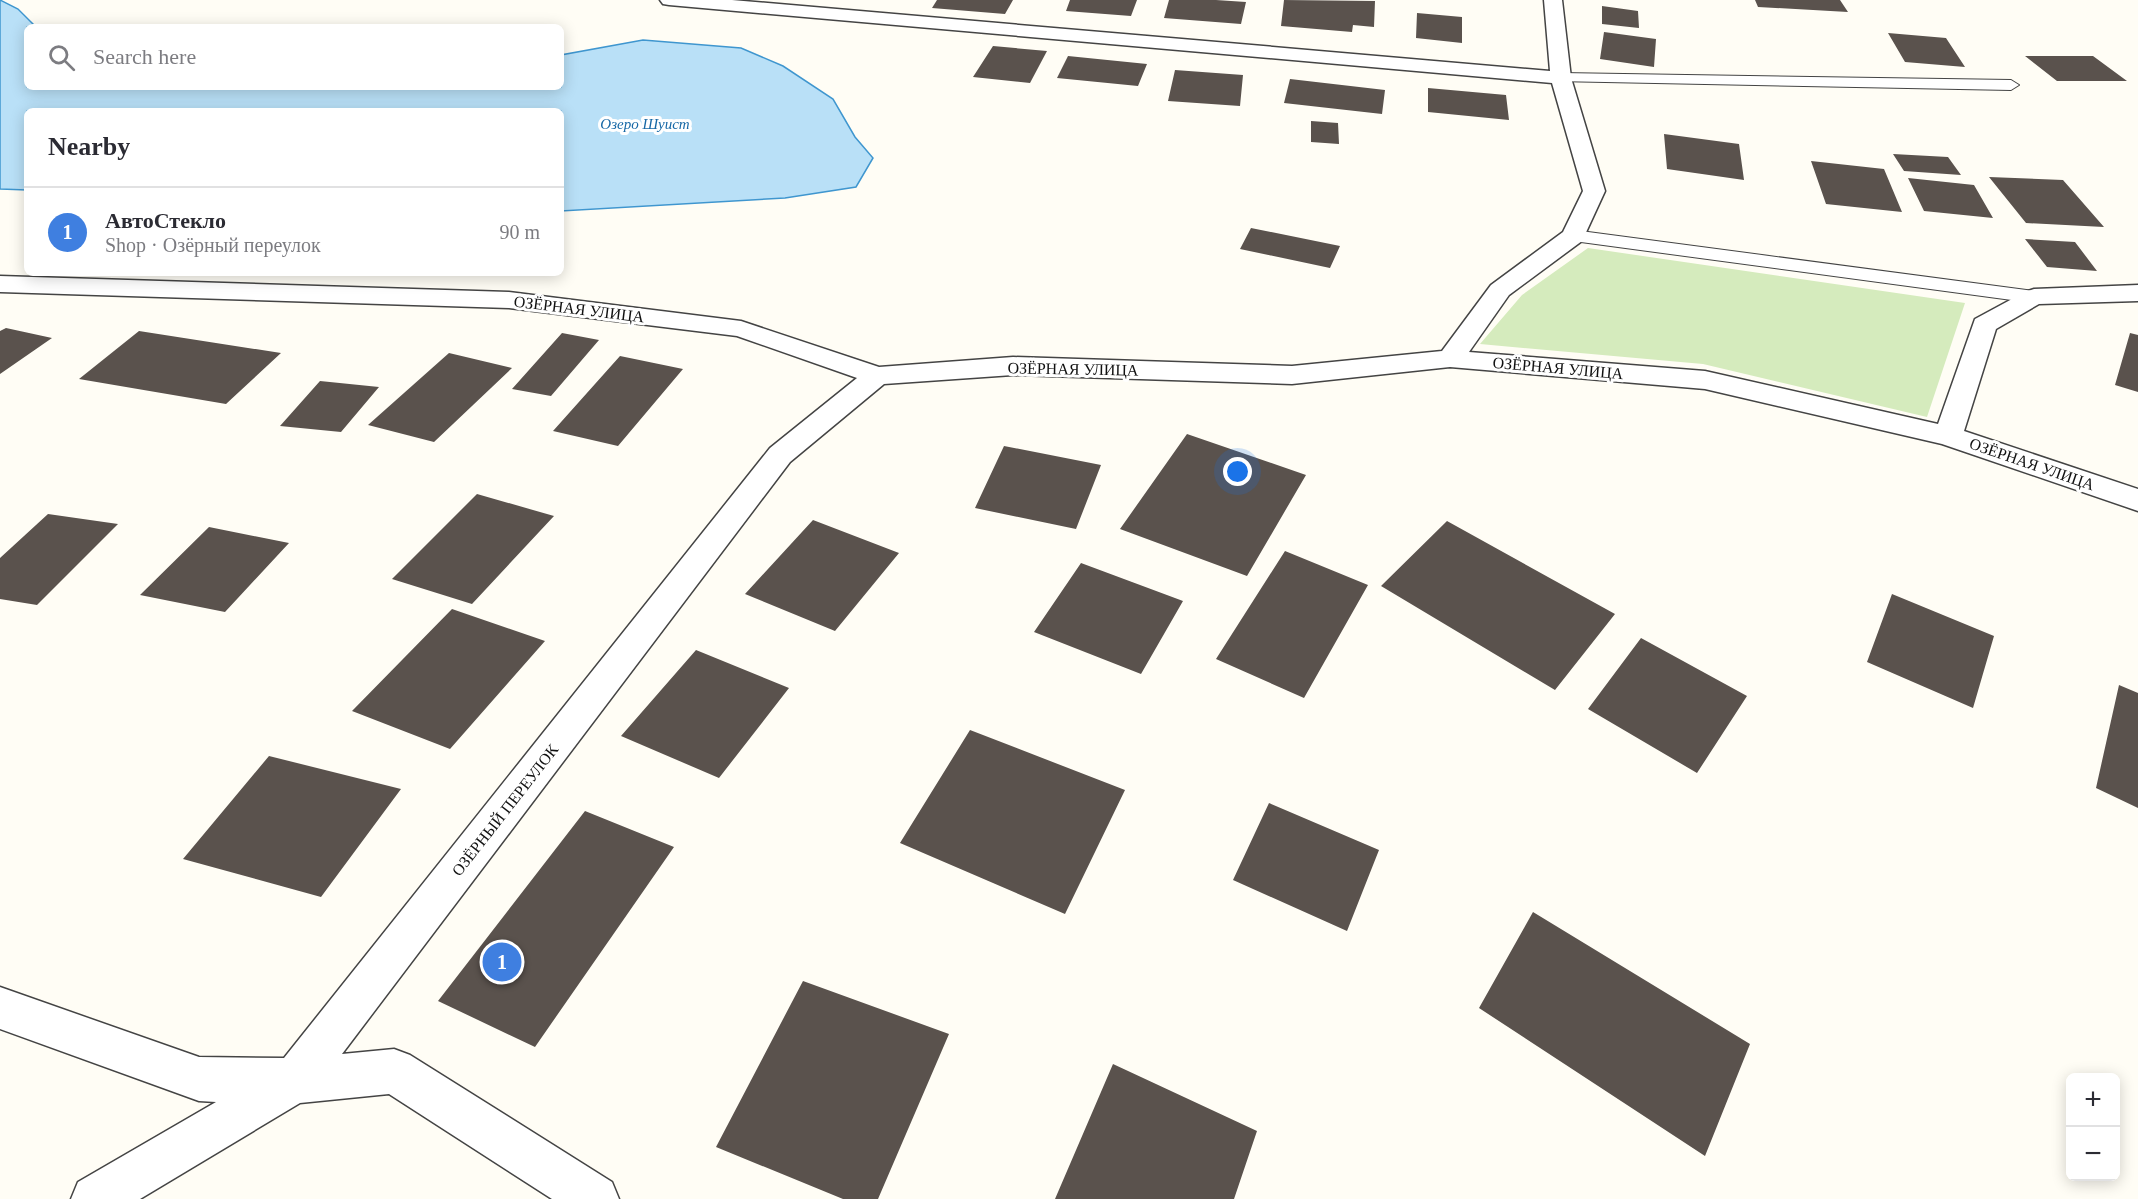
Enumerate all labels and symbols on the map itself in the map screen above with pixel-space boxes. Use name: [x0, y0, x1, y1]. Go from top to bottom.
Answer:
water label: Озеро Шуист: [600, 116, 690, 132]
street label: ОЗЁРНАЯ УЛИЦА: [513, 293, 646, 326]
street label: ОЗЁРНАЯ УЛИЦА: [1492, 354, 1624, 383]
street label: ОЗЁРНАЯ УЛИЦА: [1007, 359, 1139, 380]
street label: ОЗЁРНАЯ УЛИЦА: [1967, 435, 2097, 494]
your location: [1223, 457, 1252, 486]
street label: ОЗЁРНЫЙ ПЕРЕУЛОК: [448, 740, 562, 879]
pin: 1: [482, 940, 522, 984]

